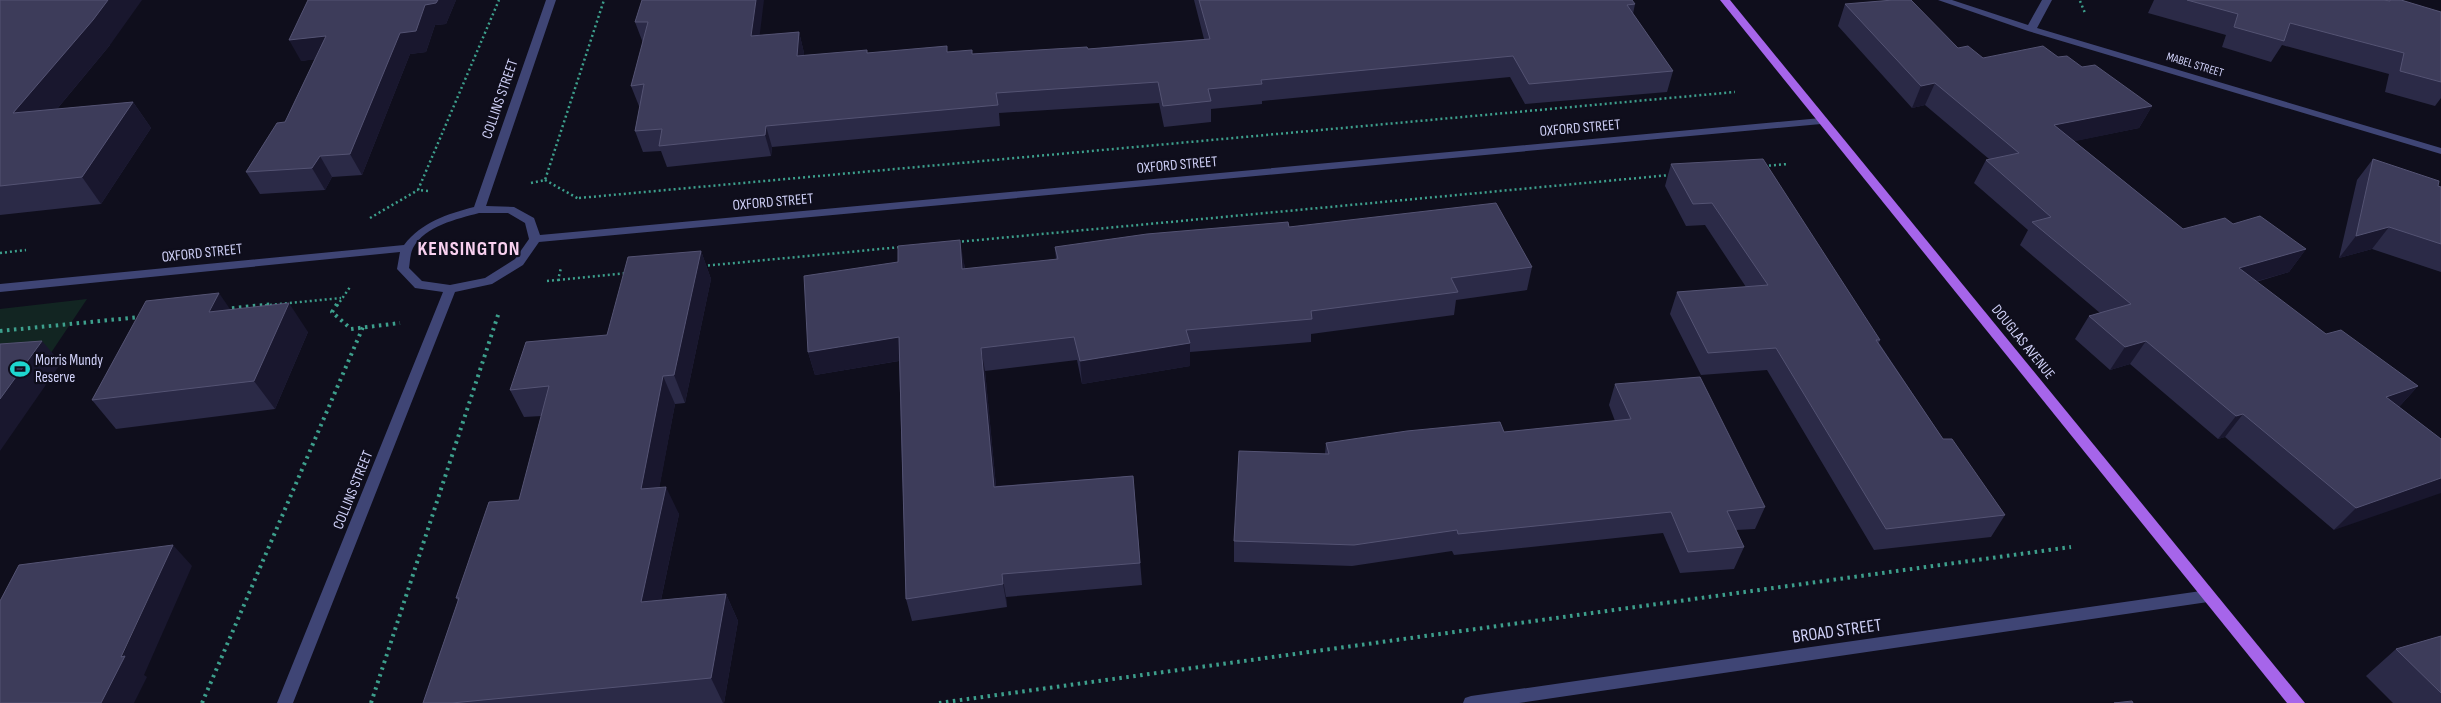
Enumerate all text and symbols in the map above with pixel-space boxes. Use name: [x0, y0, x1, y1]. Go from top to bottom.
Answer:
street label: MABEL STREET: [2165, 49, 2226, 81]
street label: COLLINS STREET: [478, 57, 522, 141]
street label: OXFORD STREET: [1539, 115, 1621, 141]
street label: OXFORD STREET: [1136, 152, 1218, 178]
street label: OXFORD STREET: [732, 189, 814, 215]
district label: KENSINGTON: [418, 237, 520, 261]
street label: OXFORD STREET: [161, 239, 243, 267]
street label: DOUGLAS AVENUE: [1987, 301, 2059, 383]
place label: Morris Mundy Reserve: [35, 351, 103, 387]
sports icon: Morris Mundy Reserve: [9, 358, 31, 380]
street label: COLLINS STREET: [329, 448, 377, 532]
street label: BROAD STREET: [1791, 614, 1883, 648]

